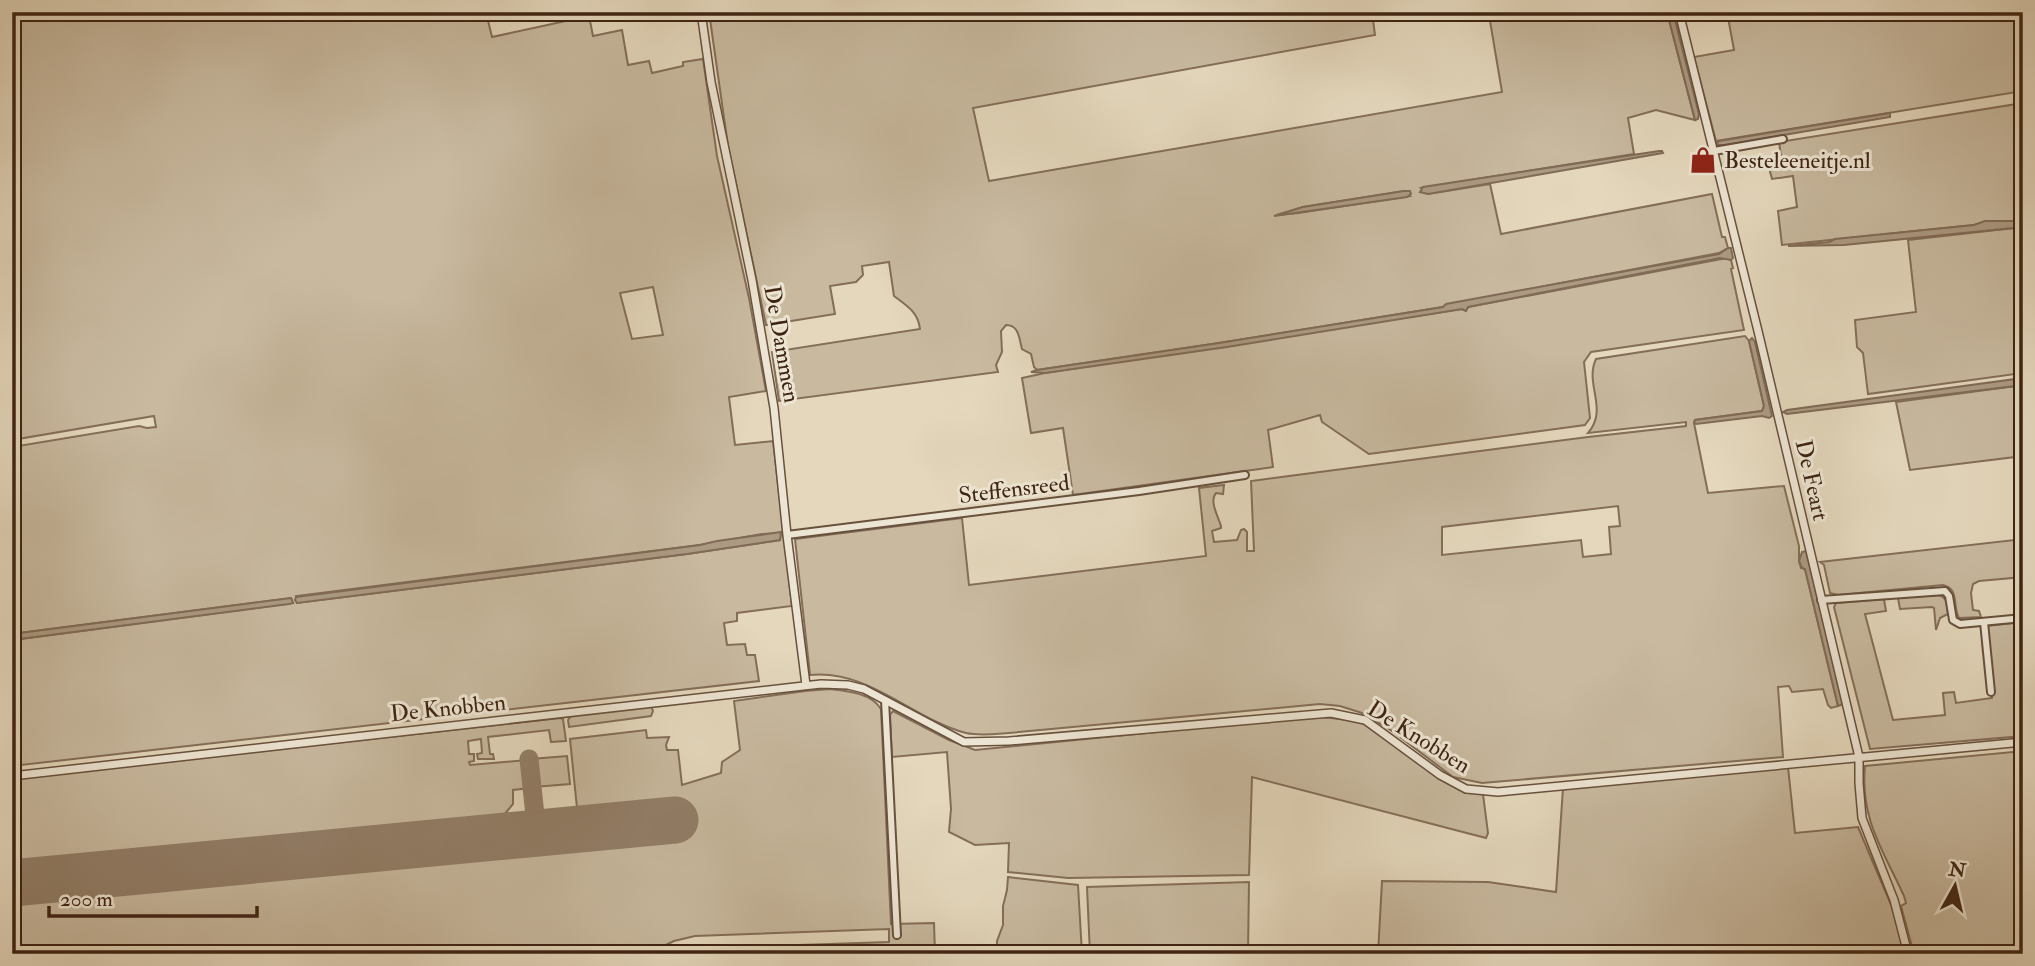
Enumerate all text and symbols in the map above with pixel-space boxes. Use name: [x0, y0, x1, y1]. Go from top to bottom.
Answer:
shop icon: Besteleeneitje.nl: [1688, 145, 1718, 175]
place label: Besteleeneitje.nl: [1724, 146, 1871, 175]
street label: De Dammen: [757, 283, 807, 405]
street label: De Feart: [1789, 437, 1835, 523]
street label: Steffensreed: [957, 468, 1071, 510]
street label: De Knobben: [389, 687, 507, 728]
street label: De Knobben: [1362, 694, 1476, 780]
north arrow: [1920, 850, 1990, 920]
text: N: [1946, 857, 1968, 883]
scale bar: [49, 875, 257, 919]
text: 200 m: [60, 886, 113, 913]

